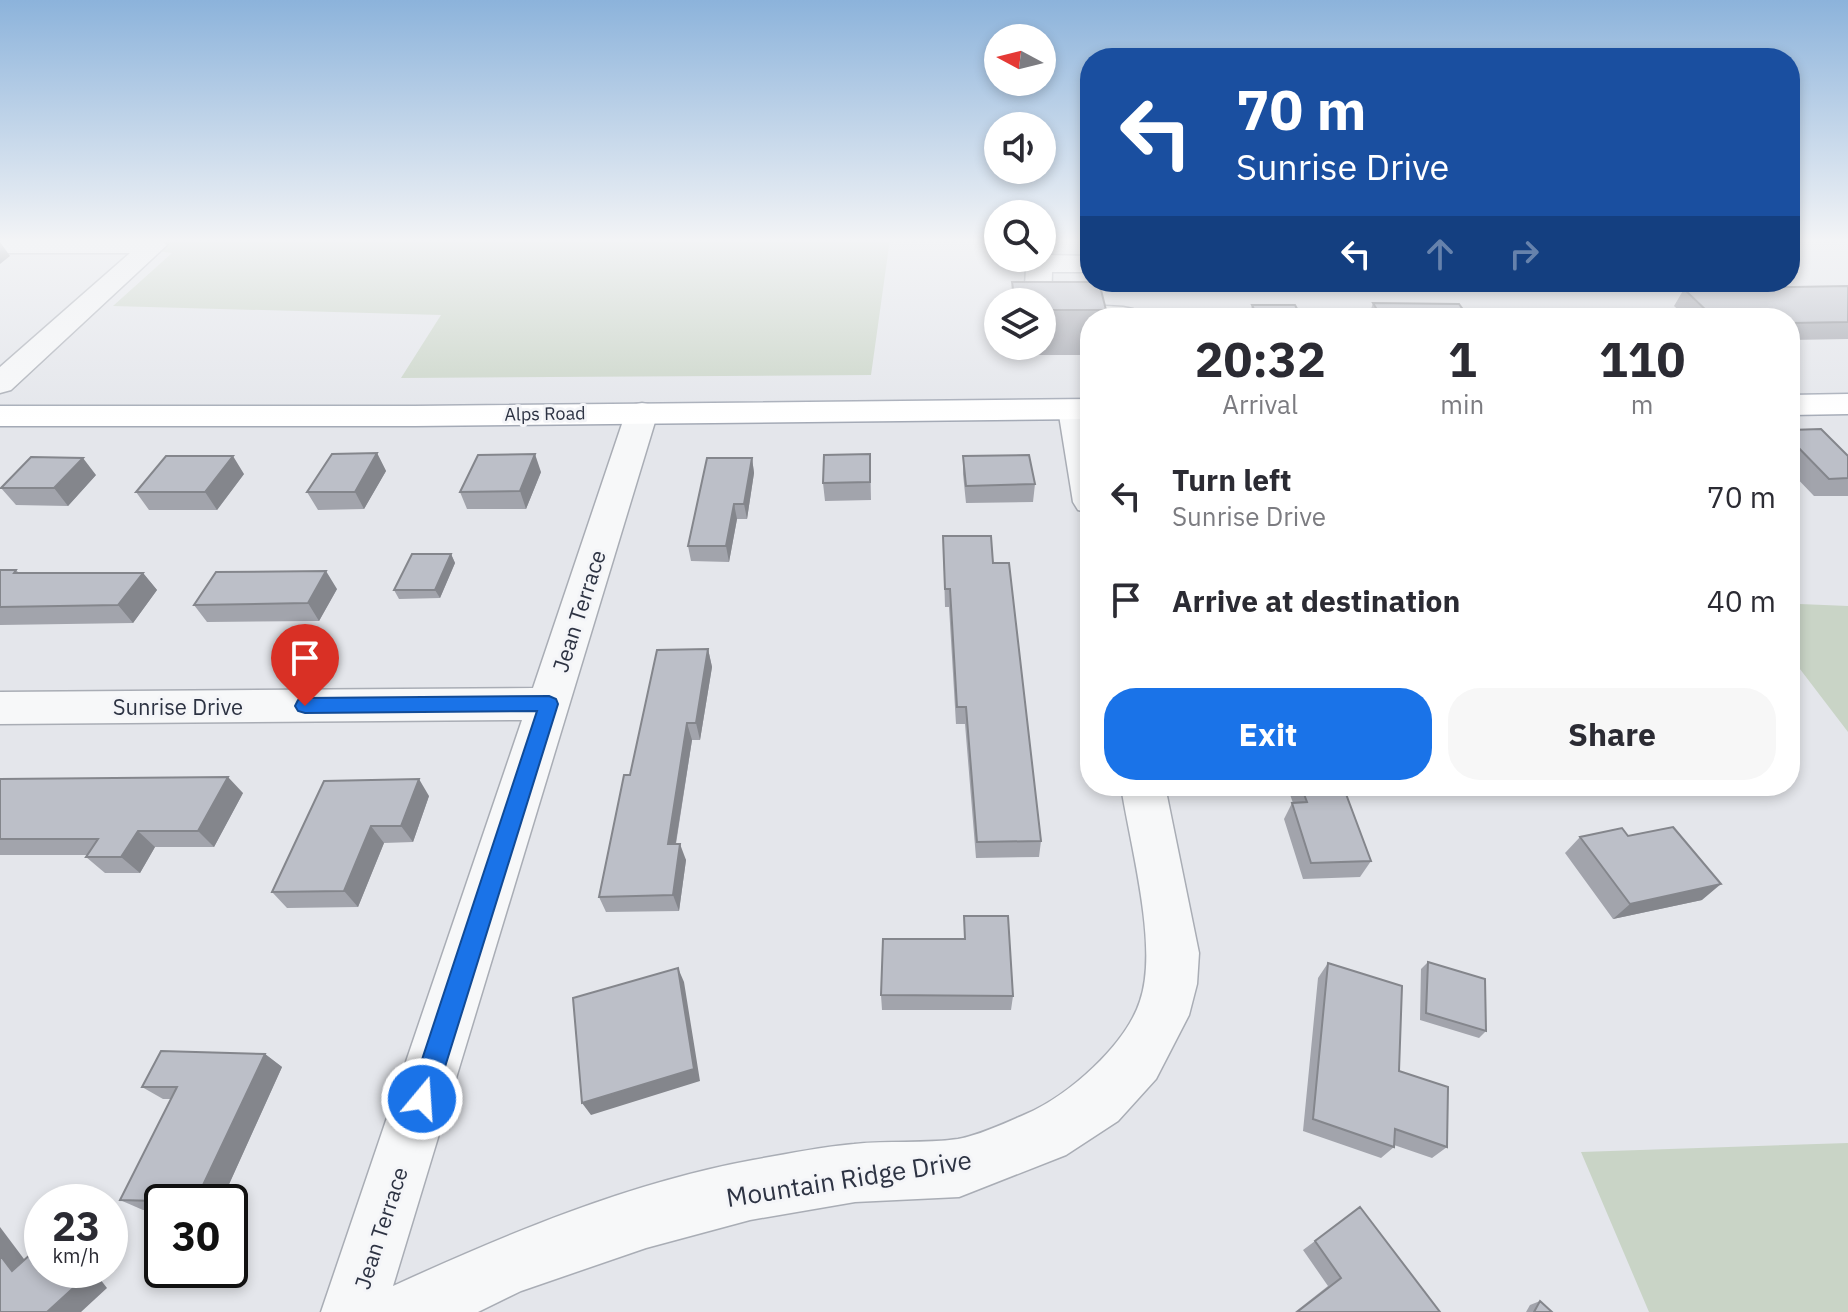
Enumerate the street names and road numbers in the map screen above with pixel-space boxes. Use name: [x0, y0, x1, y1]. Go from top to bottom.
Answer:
street label: Alps Road: [504, 401, 586, 426]
street label: Jean Terrace: [545, 546, 612, 676]
street label: Sunrise Drive: [113, 692, 243, 721]
street label: Mountain Ridge Drive: [724, 1142, 974, 1214]
street label: Jean Terrace: [347, 1163, 414, 1293]

